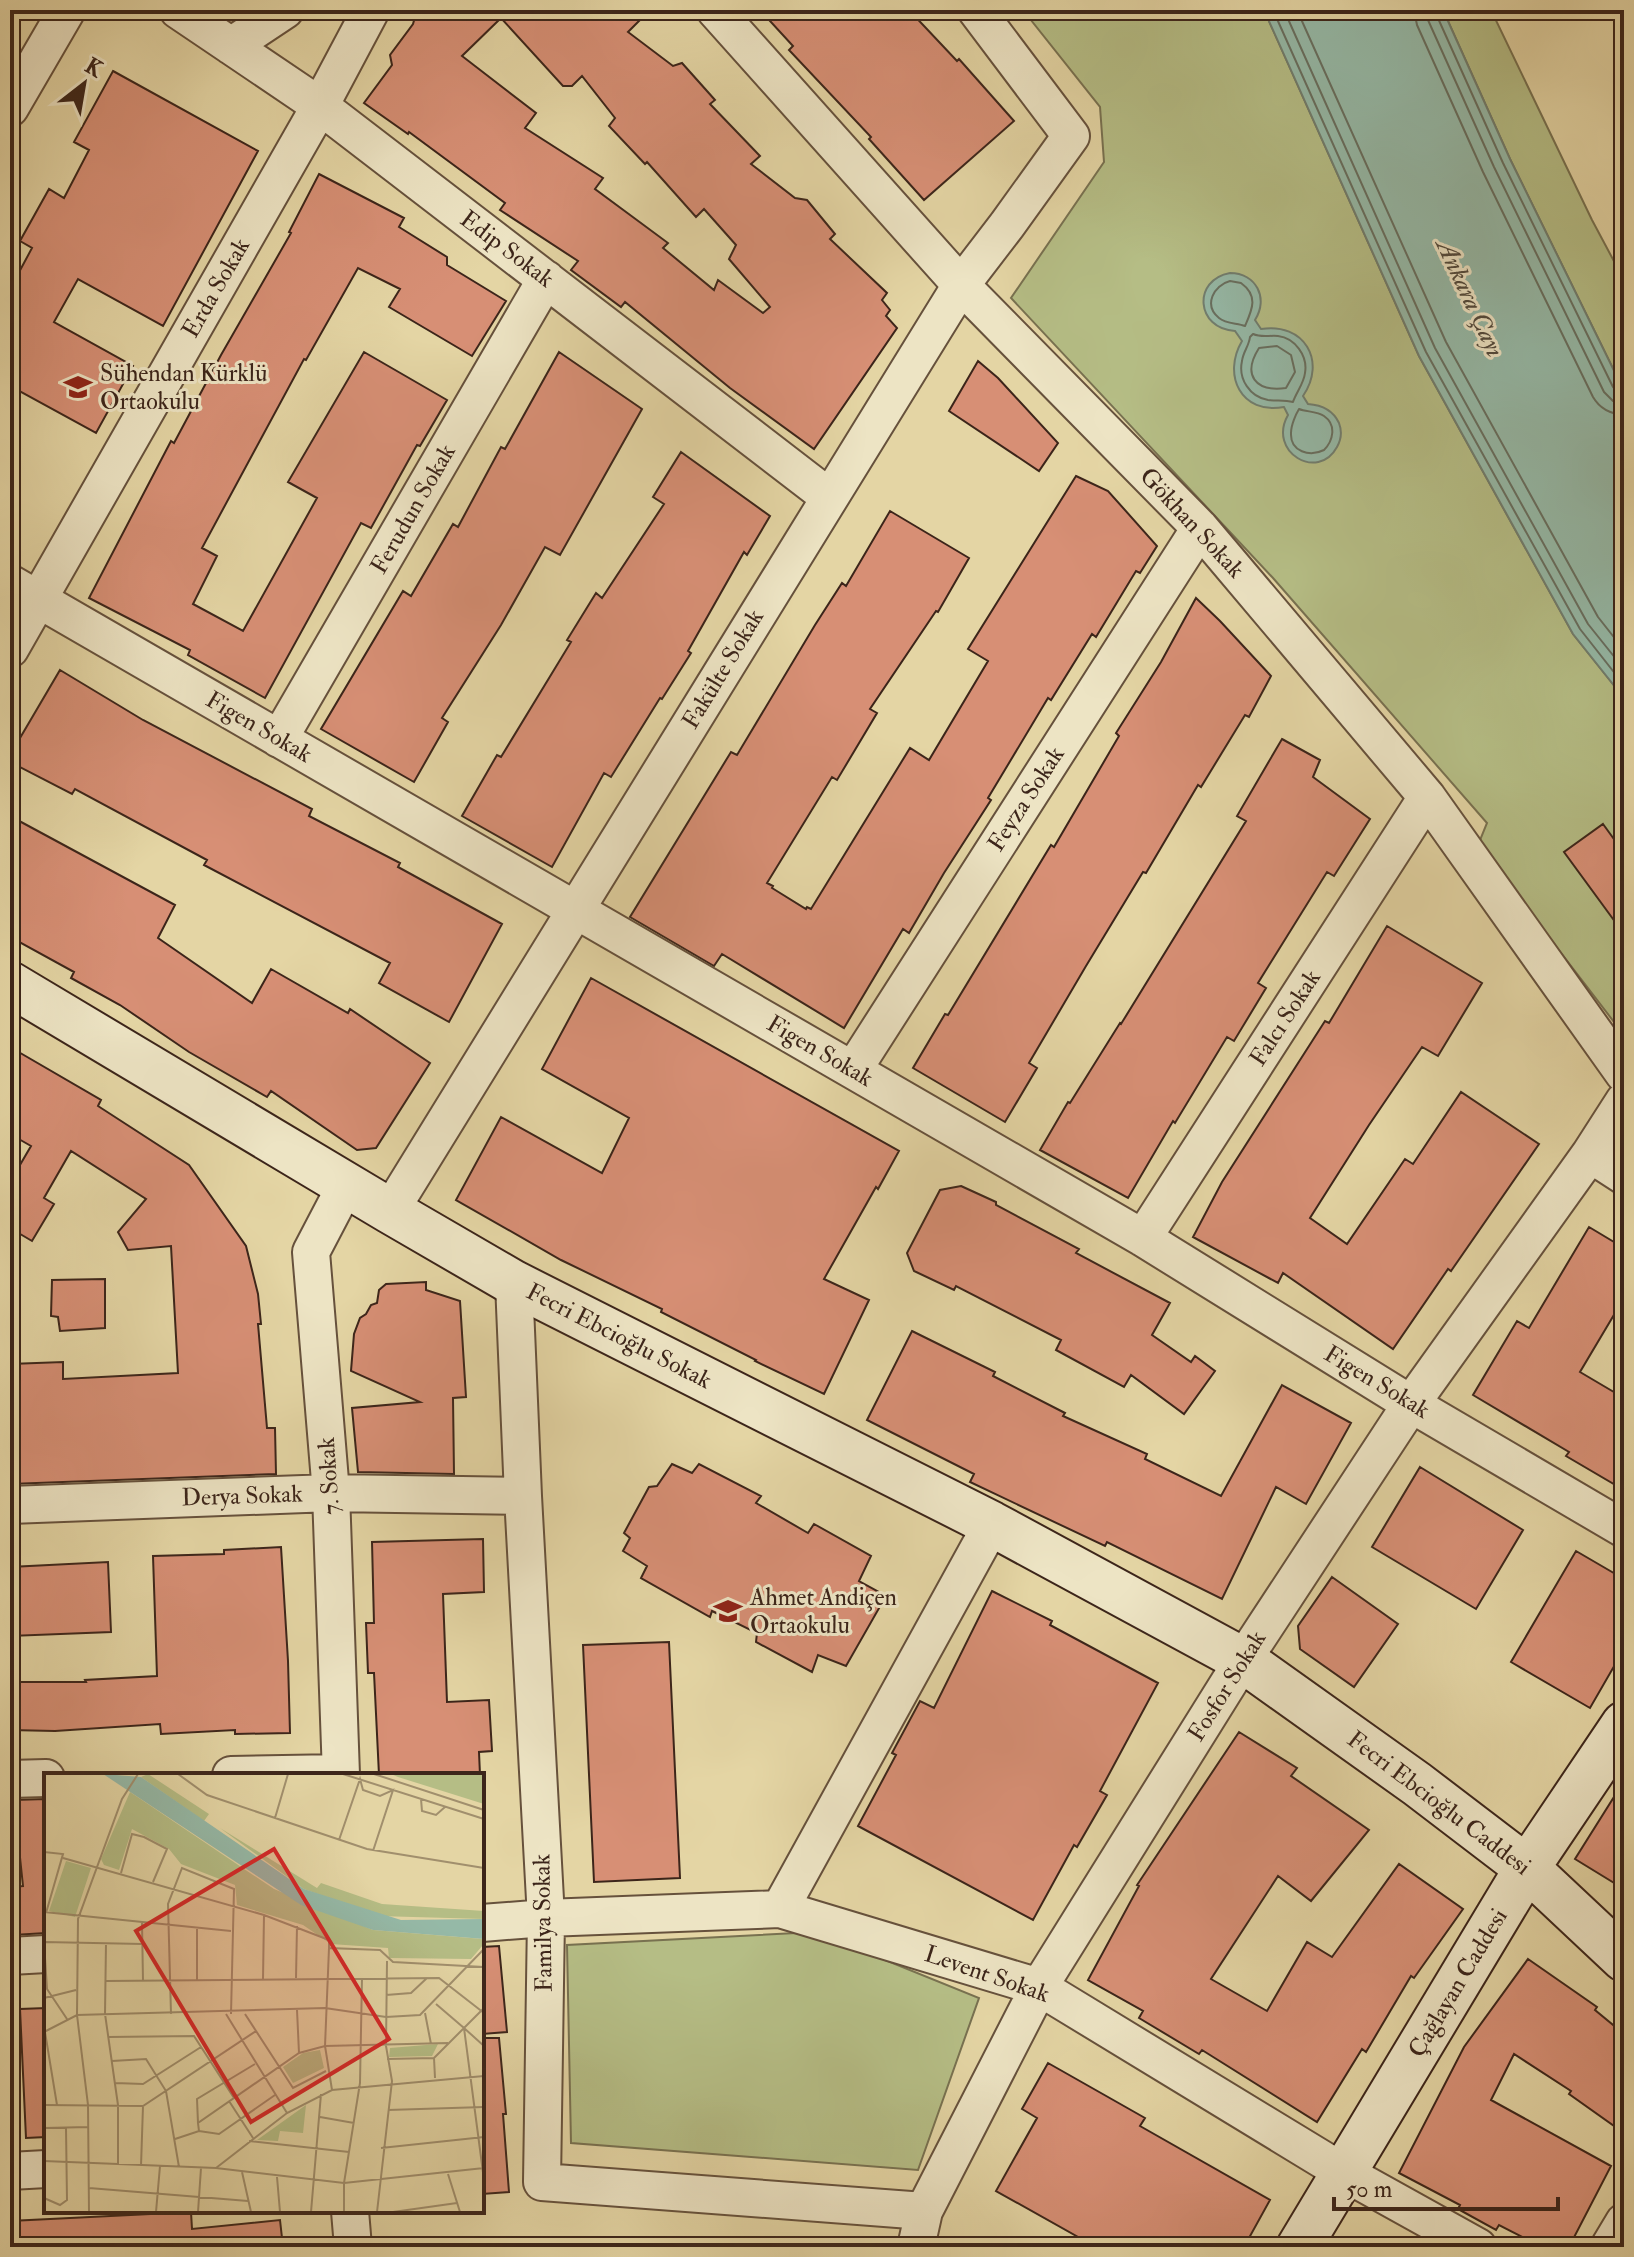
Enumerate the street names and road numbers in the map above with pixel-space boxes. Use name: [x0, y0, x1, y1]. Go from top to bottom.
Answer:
street label: Edip Sokak: [454, 204, 561, 295]
street label: Erda Sokak: [175, 232, 257, 343]
street label: Ferudun Sokak: [363, 438, 463, 580]
street label: Gökhan Sokak: [1133, 461, 1252, 585]
street label: Fakülte Sokak: [675, 603, 771, 735]
street label: Figen Sokak: [200, 684, 318, 770]
street label: Feyza Sokak: [981, 740, 1072, 857]
street label: Falcı Sokak: [1242, 963, 1328, 1072]
street label: Figen Sokak: [761, 1008, 879, 1094]
street label: Fecri Ebcioğlu Sokak: [521, 1276, 717, 1396]
street label: Figen Sokak: [1318, 1338, 1436, 1426]
street label: 7. Sokak: [311, 1436, 347, 1516]
street label: Derya Sokak: [181, 1478, 304, 1514]
street label: Fosfor Sokak: [1181, 1624, 1273, 1747]
street label: Fecri Ebcioğlu Caddesi: [1341, 1724, 1537, 1882]
street label: Familya Sokak: [526, 1853, 560, 1992]
street label: Çağlayan Caddesi: [1401, 1903, 1515, 2063]
street label: Levent Sokak: [920, 1938, 1054, 2010]

